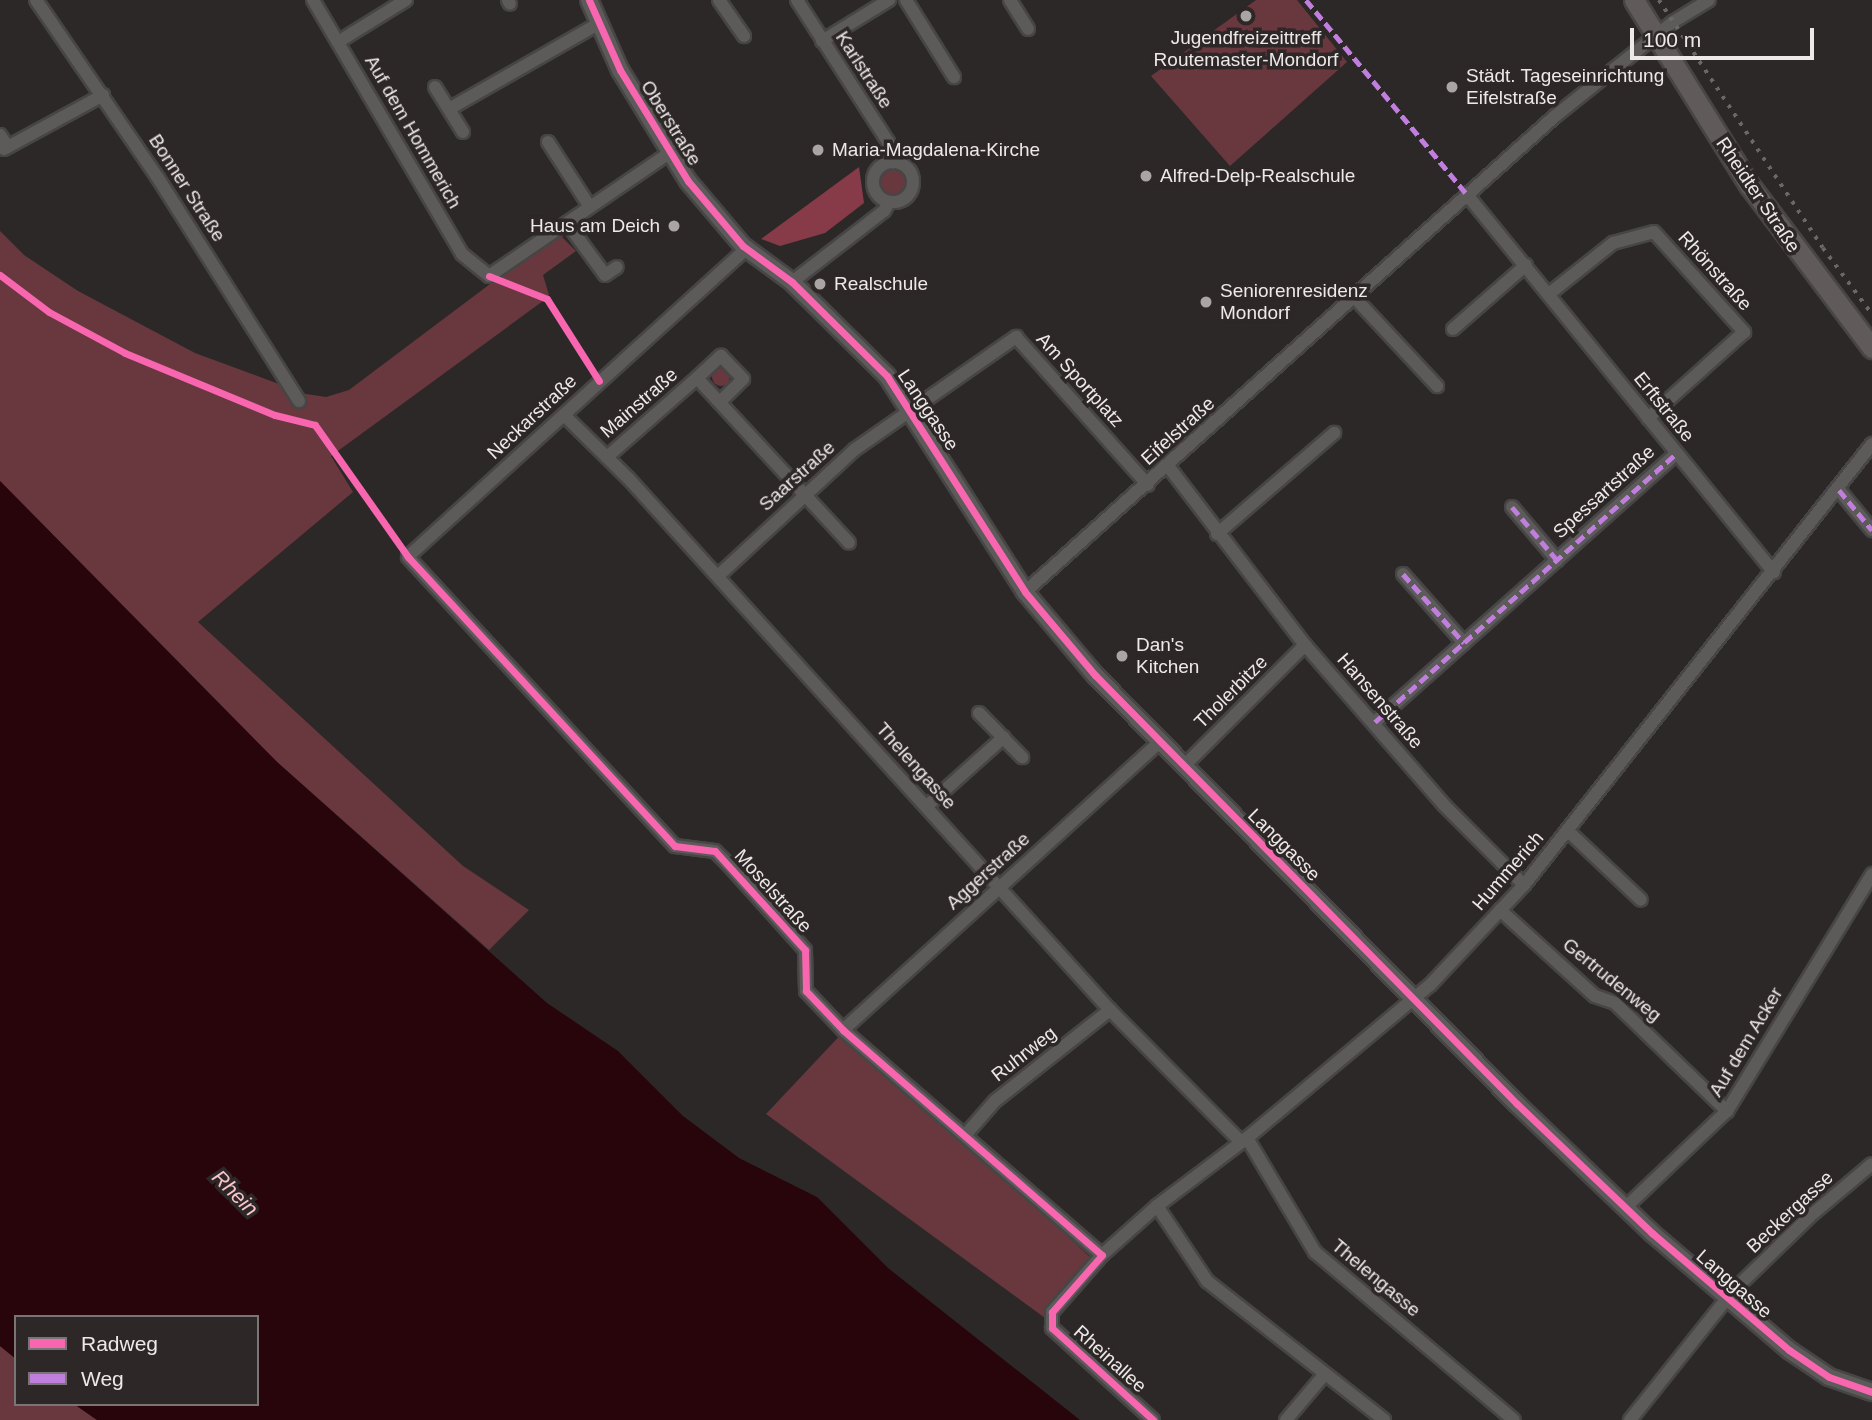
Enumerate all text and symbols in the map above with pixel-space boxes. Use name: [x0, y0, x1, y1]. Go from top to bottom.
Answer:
marker: Jugendfreizeittreff Routemaster-Mondorf: [1238, 8, 1254, 24]
scale bar: [1634, 14, 1818, 58]
street label: Karlstraße: [831, 27, 897, 113]
place label: Jugendfreizeittreff Routemaster-Mondorf: [1154, 27, 1338, 71]
text: 100 m: [1643, 28, 1701, 51]
street label: Auf dem Hommerich: [360, 51, 466, 213]
place label: Städt. Tageseinrichtung Eifelstraße: [1466, 65, 1665, 109]
street label: Oberstraße: [636, 76, 706, 170]
marker: Städt. Tageseinrichtung Eifelstraße: [1444, 79, 1460, 95]
street label: Bonner Straße: [144, 130, 230, 246]
street label: Rheidter Straße: [1711, 133, 1805, 257]
place label: Maria-Magdalena-Kirche: [832, 139, 1040, 161]
marker: Maria-Magdalena-Kirche: [810, 142, 826, 158]
place label: Alfred-Delp-Realschule: [1160, 165, 1355, 187]
marker: Alfred-Delp-Realschule: [1138, 168, 1154, 184]
place label: Haus am Deich: [530, 215, 660, 237]
marker: Haus am Deich: [666, 218, 682, 234]
street label: Rhönstraße: [1673, 226, 1757, 316]
place label: Realschule: [834, 273, 928, 295]
marker: Realschule: [812, 276, 828, 292]
place label: Seniorenresidenz Mondorf: [1220, 280, 1368, 324]
marker: Seniorenresidenz Mondorf: [1198, 294, 1214, 310]
street label: Am Sportplatz: [1032, 328, 1128, 432]
street label: Mainstraße: [596, 363, 682, 443]
street label: Langgasse: [893, 365, 963, 455]
street label: Erftstraße: [1629, 367, 1699, 447]
street label: Neckarstraße: [483, 370, 581, 464]
street label: Eifelstraße: [1137, 392, 1219, 470]
street label: Saarstraße: [754, 436, 840, 516]
street label: Spessartstraße: [1549, 440, 1659, 544]
place label: Dan's Kitchen: [1136, 634, 1199, 678]
marker: Dan's Kitchen: [1114, 648, 1130, 664]
street label: Hansenstraße: [1332, 648, 1428, 754]
street label: Tholerbitze: [1190, 651, 1272, 733]
street label: Thelengasse: [871, 718, 961, 814]
street label: Langgasse: [1243, 804, 1325, 886]
street label: Hummerich: [1468, 827, 1548, 915]
street label: Aggerstraße: [942, 828, 1034, 914]
street label: Moselstraße: [730, 845, 816, 937]
street label: Gertrudenweg: [1558, 933, 1666, 1027]
street label: Auf dem Acker: [1704, 983, 1788, 1101]
street label: Ruhrweg: [987, 1022, 1061, 1086]
water label: Rhein: [207, 1165, 263, 1221]
street label: Beckergasse: [1742, 1166, 1838, 1258]
street label: Thelengasse: [1327, 1234, 1425, 1322]
street label: Langgasse: [1691, 1245, 1777, 1323]
legend: [14, 1315, 259, 1406]
street label: Rheinallee: [1069, 1320, 1151, 1398]
text: Radweg: [81, 1332, 158, 1355]
text: Weg: [81, 1367, 124, 1390]

